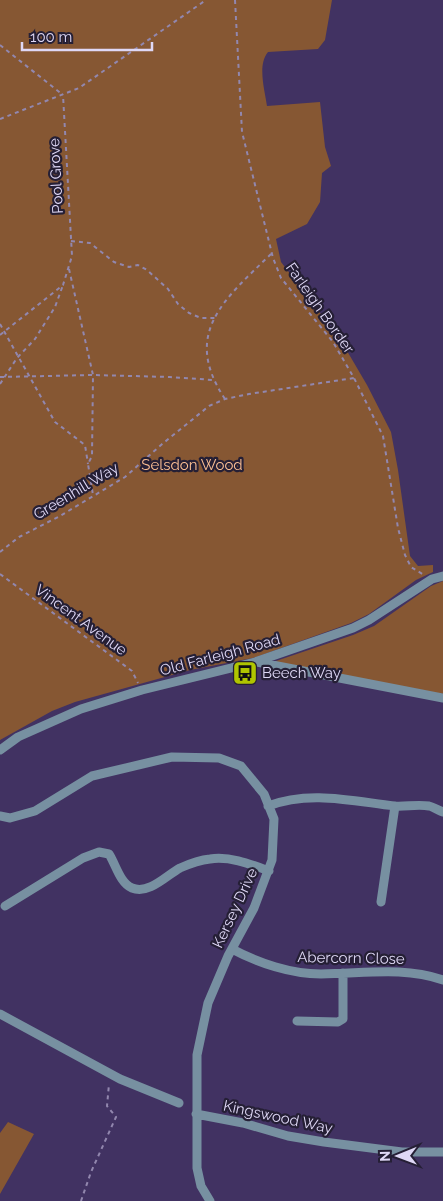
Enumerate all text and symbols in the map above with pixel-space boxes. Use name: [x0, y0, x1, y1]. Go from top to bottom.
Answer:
scale bar: [22, 20, 152, 52]
text: 100 m: [30, 28, 72, 46]
street label: Pool Grove: [45, 138, 67, 214]
street label: Farleigh Border: [282, 259, 358, 357]
park label: Selsdon Wood: [141, 456, 243, 474]
street label: Greenhill Way: [30, 459, 122, 523]
street label: Vincent Avenue: [32, 581, 130, 659]
street label: Old Farleigh Road: [158, 630, 282, 680]
bus stop icon: Beech Way: [232, 660, 258, 686]
place label: Beech Way: [262, 664, 341, 682]
street label: Kersey Drive: [209, 865, 262, 951]
street label: Abercorn Close: [297, 948, 405, 968]
street label: Kingswood Way: [222, 1097, 334, 1137]
north arrow: [373, 1131, 423, 1181]
text: N: [377, 1151, 393, 1162]

